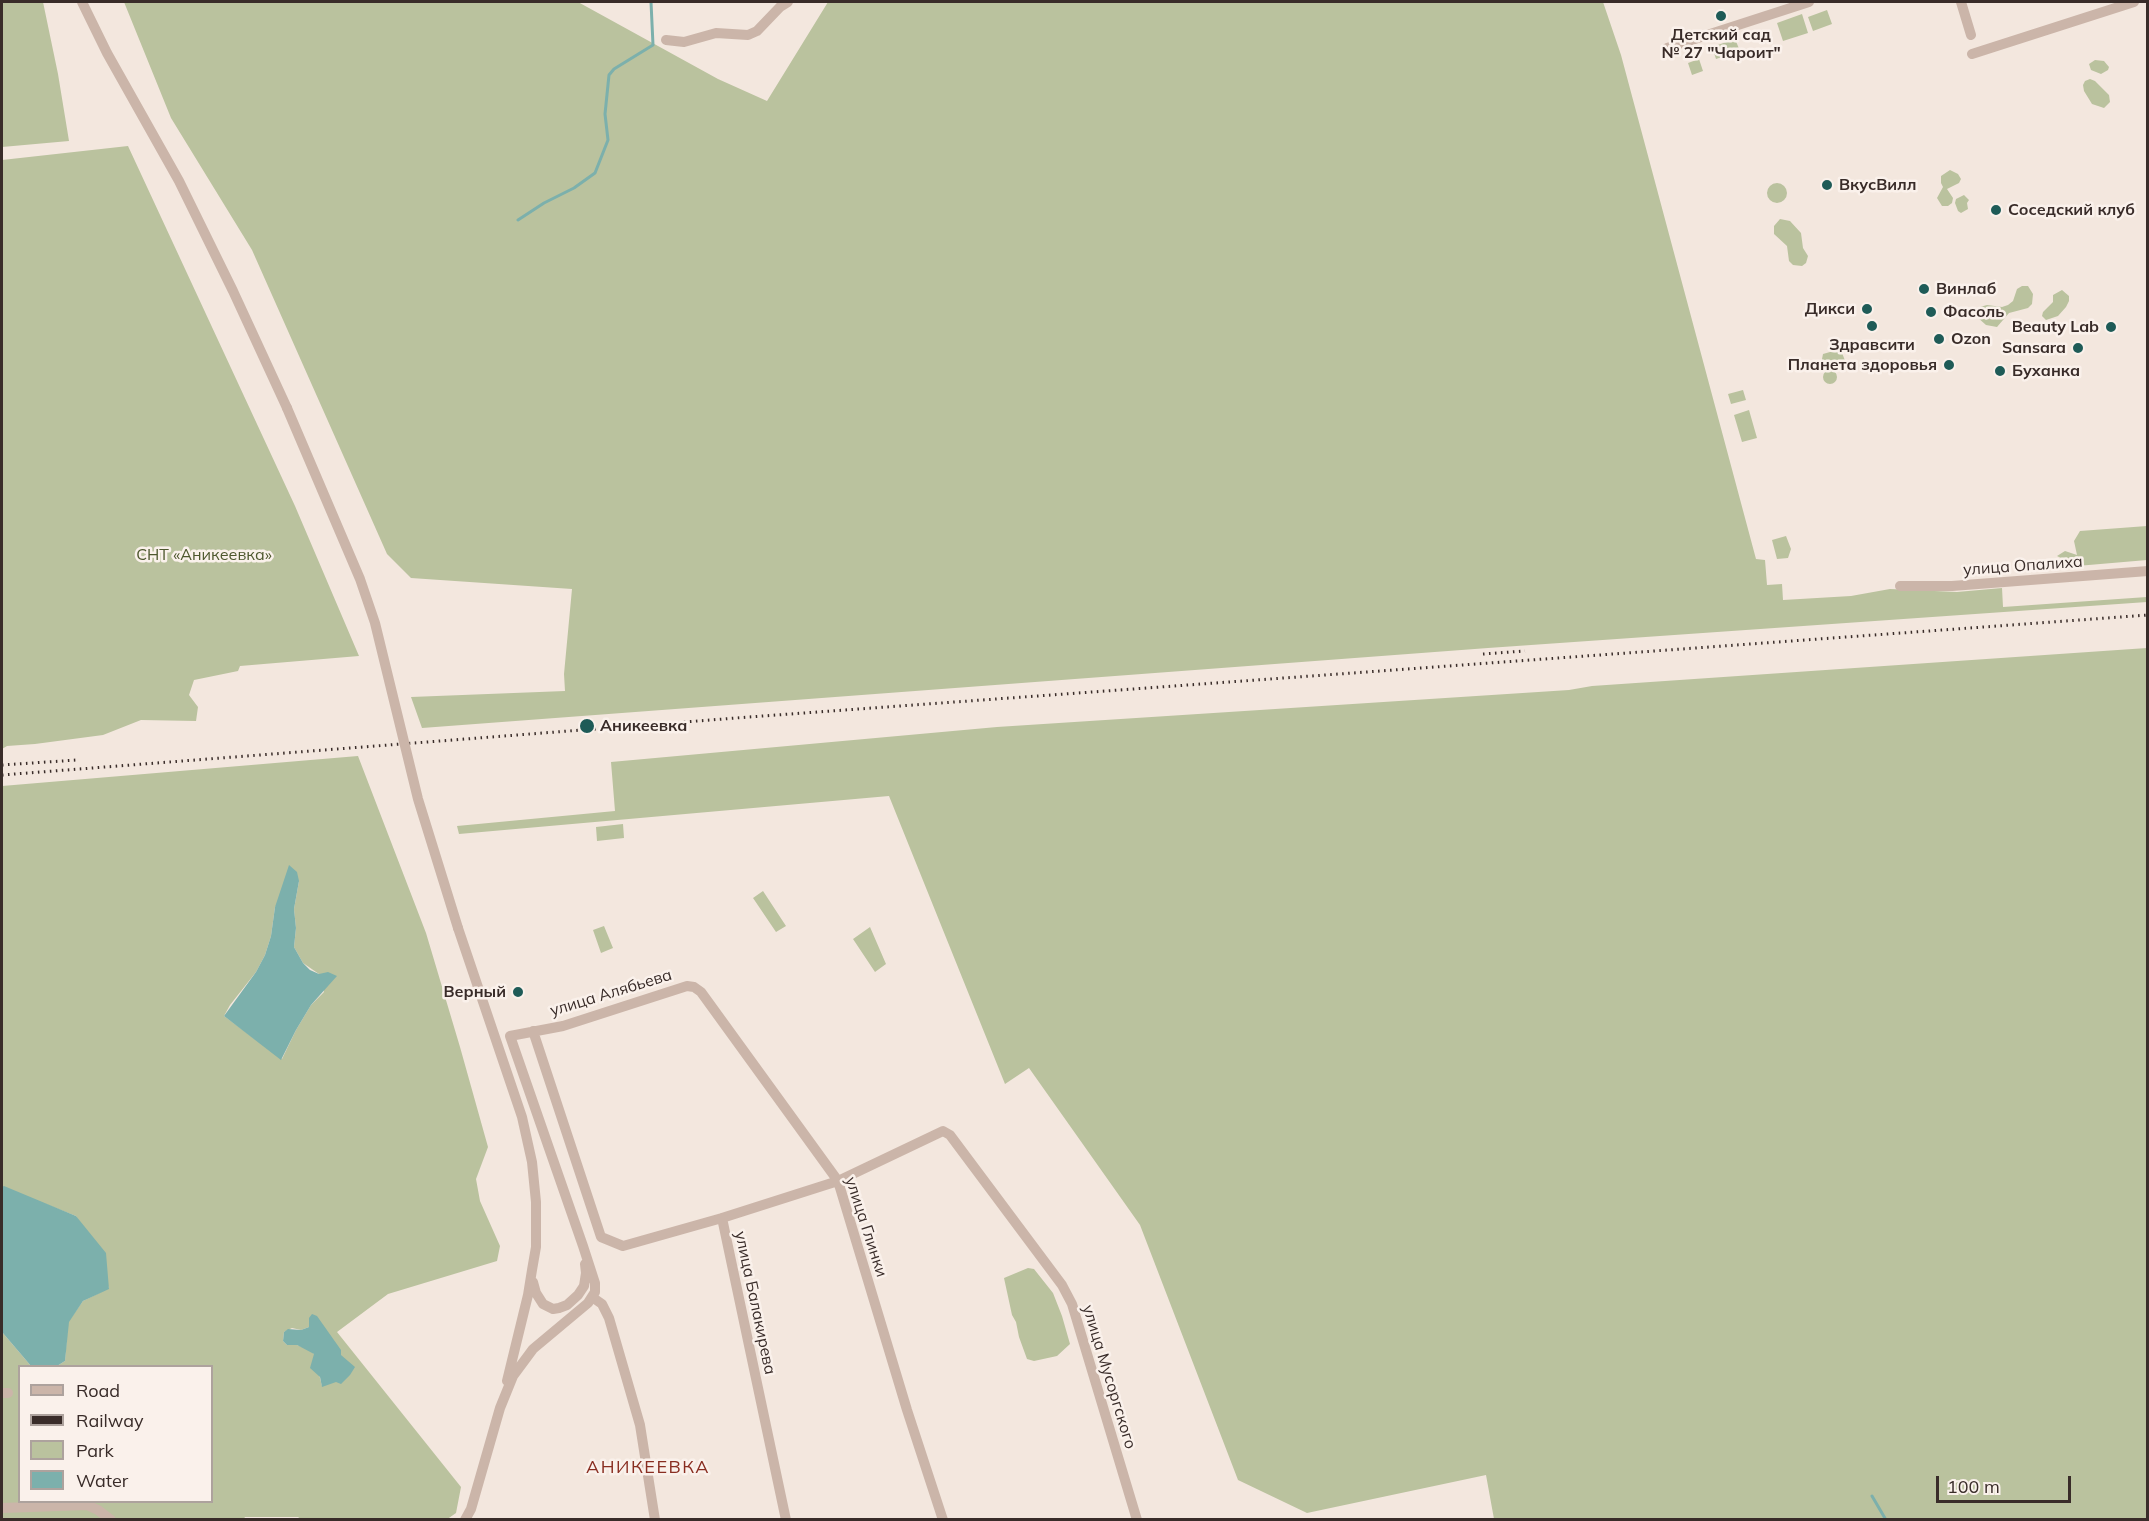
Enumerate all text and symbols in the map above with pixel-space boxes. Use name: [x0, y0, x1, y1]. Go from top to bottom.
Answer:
marker: Детский сад № 27 "Чароит": [1714, 9, 1728, 23]
place label: Детский сад № 27 "Чароит": [1661, 25, 1781, 63]
place label: ВкусВилл: [1839, 175, 1917, 195]
marker: ВкусВилл: [1820, 178, 1834, 192]
place label: Соседский клуб: [2008, 200, 2135, 220]
marker: Соседский клуб: [1989, 203, 2003, 217]
place label: Винлаб: [1936, 279, 1996, 299]
marker: Винлаб: [1917, 282, 1931, 296]
place label: Дикси: [1805, 299, 1855, 319]
marker: Дикси: [1860, 302, 1874, 316]
place label: Фасоль: [1943, 302, 2004, 322]
marker: Фасоль: [1924, 305, 1938, 319]
place label: Beauty Lab: [2012, 317, 2099, 337]
marker: Здравсити: [1865, 319, 1879, 333]
marker: Beauty Lab: [2104, 320, 2118, 334]
place label: Ozon: [1951, 329, 1991, 349]
marker: Ozon: [1932, 332, 1946, 346]
place label: Здравсити: [1829, 335, 1915, 355]
place label: Sansara: [2002, 338, 2066, 358]
marker: Sansara: [2071, 341, 2085, 355]
place label: Планета здоровья: [1788, 355, 1937, 375]
marker: Планета здоровья: [1942, 358, 1956, 372]
place label: Буханка: [2012, 361, 2080, 381]
marker: Буханка: [1993, 364, 2007, 378]
park label: СНТ «Аникеевка»: [136, 545, 272, 565]
street label: улица Опалиха: [1963, 552, 2083, 580]
place label: Аникеевка: [600, 716, 687, 736]
marker: Аникеевка: [578, 717, 596, 735]
street label: улица Алябьева: [548, 965, 674, 1021]
place label: Верный: [443, 982, 506, 1002]
marker: Верный: [511, 985, 525, 999]
street label: улица Глинки: [841, 1175, 891, 1279]
street label: улица Балакирева: [730, 1230, 780, 1376]
street label: улица Мусоргского: [1078, 1303, 1140, 1451]
legend: [18, 1365, 213, 1503]
text: Road: [76, 1379, 120, 1402]
text: Railway: [76, 1409, 144, 1432]
text: Park: [76, 1439, 114, 1462]
district label: АНИКЕЕВКА: [586, 1457, 710, 1479]
scale bar: [1939, 1464, 2074, 1502]
text: Water: [76, 1469, 128, 1492]
text: 100 m: [1947, 1475, 2000, 1498]

